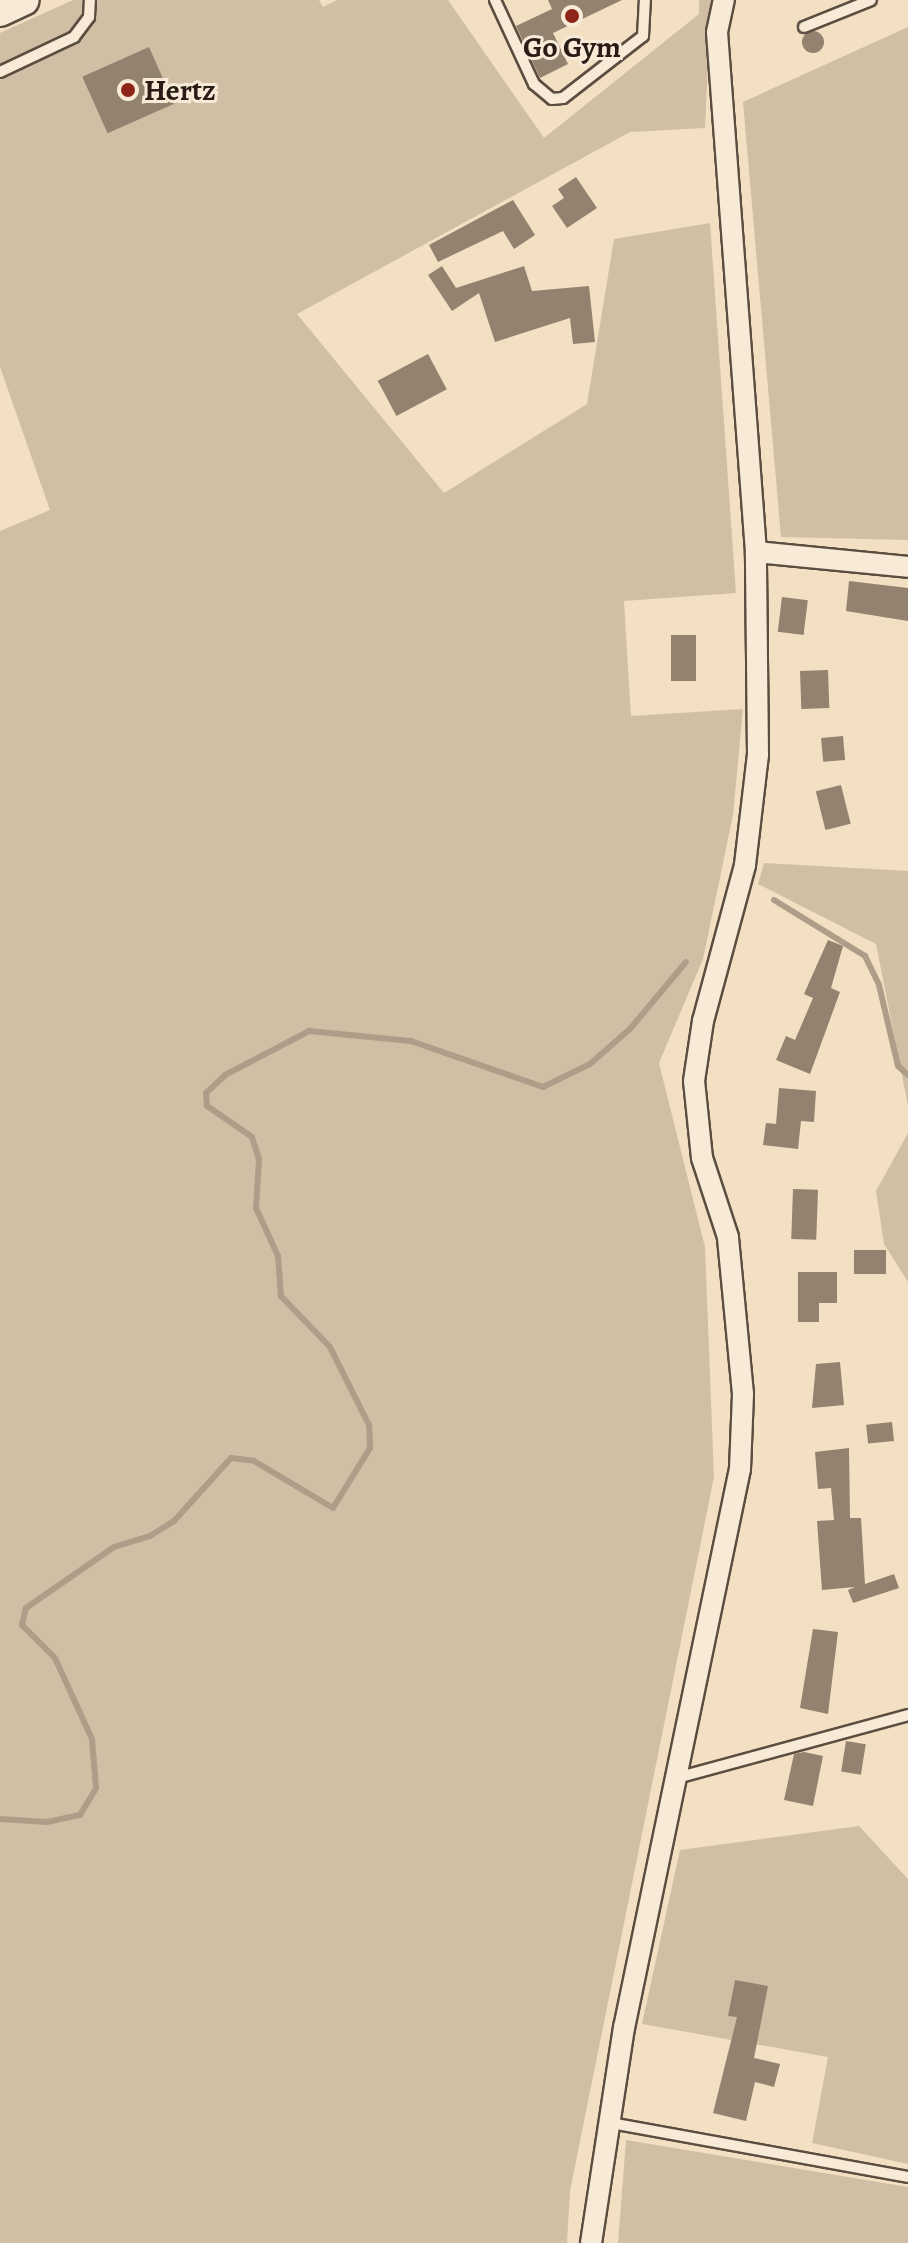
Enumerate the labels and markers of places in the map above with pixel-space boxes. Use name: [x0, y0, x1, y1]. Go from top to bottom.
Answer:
marker: Go Gym: [563, 7, 581, 25]
place label: Go Gym: [523, 29, 621, 65]
place label: Hertz: [144, 72, 216, 108]
marker: Hertz: [119, 81, 137, 99]

